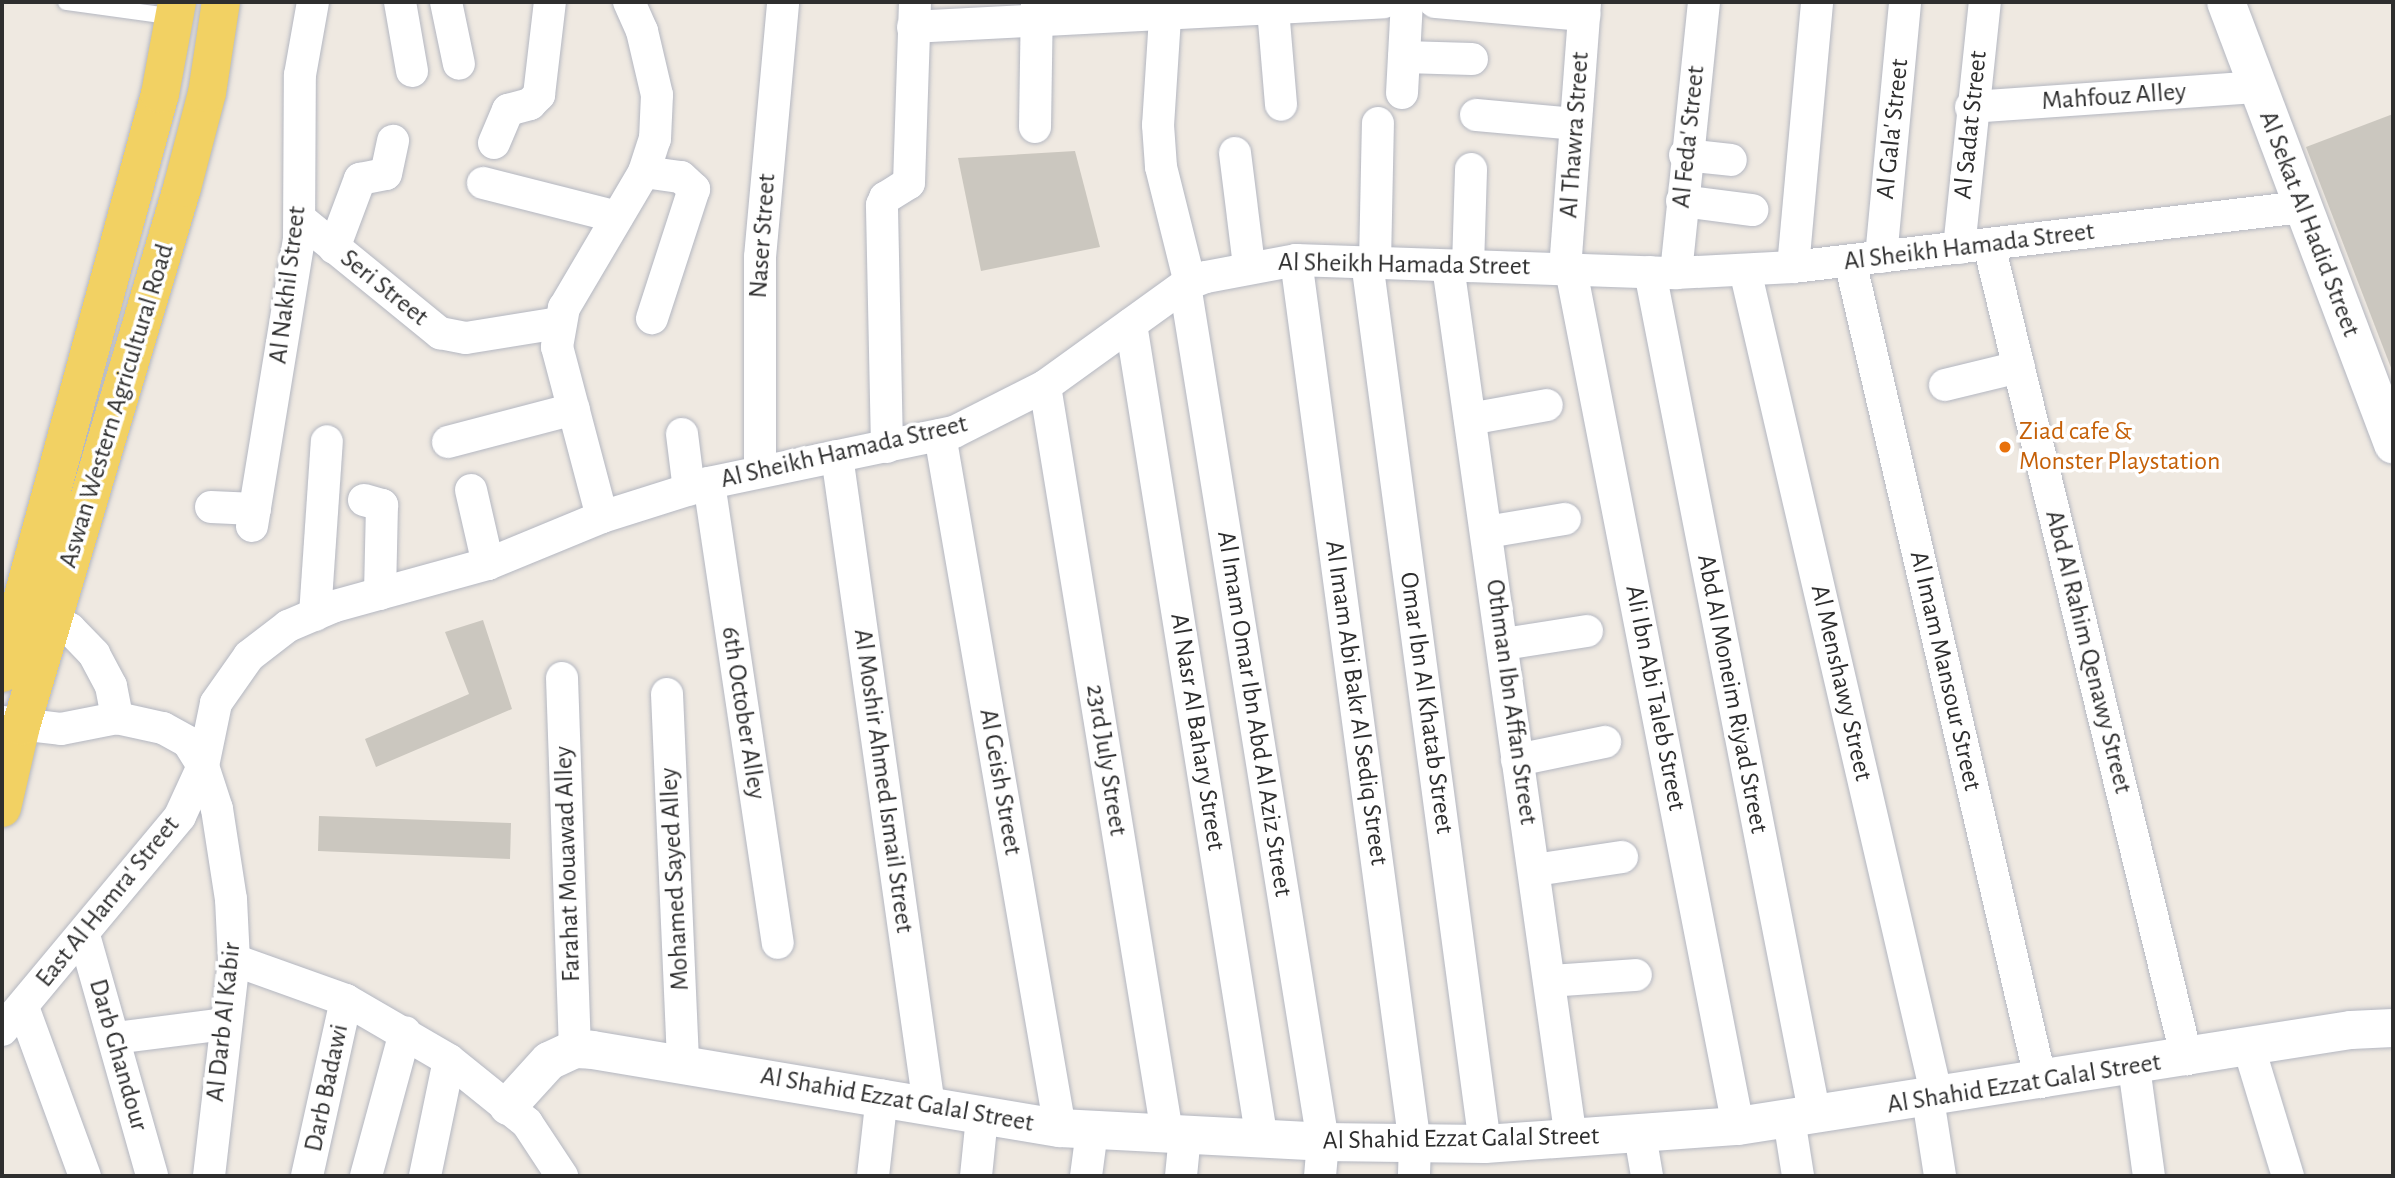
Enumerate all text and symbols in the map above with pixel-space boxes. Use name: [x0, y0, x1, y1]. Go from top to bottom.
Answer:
street label: Al Sadat Street: [1948, 49, 1994, 201]
street label: Al Thawra Street: [1554, 51, 1596, 219]
street label: Al Gala' Street: [1870, 57, 1916, 201]
street label: Al Feda' Street: [1666, 64, 1712, 210]
street label: Mahfouz Alley: [2041, 76, 2187, 118]
street label: Al Sekat Al Hadid Street: [2252, 107, 2366, 341]
street label: Naser Street: [743, 173, 783, 299]
street label: Al Nakhil Street: [263, 204, 313, 366]
street label: Al Sheikh Hamada Street: [1842, 216, 2096, 278]
street label: Aswan Western Agricultural Road: [53, 240, 181, 572]
street label: Seri Street: [334, 243, 434, 333]
street label: Al Sheikh Hamada Street: [1278, 247, 1530, 283]
street label: Al Sheikh Hamada Street: [718, 408, 970, 496]
place label: Ziad cafe & Monster Playstation: [2019, 416, 2220, 478]
marker: Ziad cafe & Monster Playstation: [1997, 439, 2013, 455]
street label: Abd Al Rahim Qenawy Street: [2038, 507, 2138, 797]
street label: Al Imam Omar Ibn Abd Al Aziz Street: [1210, 529, 1298, 899]
street label: Al Imam Abi Bakr Al Sediq Street: [1318, 539, 1394, 867]
street label: Al Imam Mansour Street: [1902, 548, 1988, 794]
street label: Abd Al Moneim Riyad Street: [1690, 552, 1774, 836]
street label: Omar Ibn Al Khatab Street: [1392, 570, 1460, 836]
street label: Othman Ibn Affan Street: [1478, 577, 1544, 827]
street label: Al Menshawy Street: [1803, 582, 1879, 784]
street label: Ali Ibn Abi Taleb Street: [1618, 583, 1692, 813]
street label: Al Nasr Al Bahary Street: [1163, 611, 1231, 853]
street label: 6th October Alley: [714, 624, 772, 802]
street label: Al Moshir Ahmed Ismail Street: [846, 627, 920, 935]
street label: 23rd July Street: [1079, 682, 1133, 838]
street label: Al Geish Street: [972, 707, 1028, 857]
street label: Farahat Mouawad Alley: [548, 746, 588, 982]
street label: Mohamed Sayed Alley: [654, 767, 696, 991]
street label: East Al Hamra' Street: [30, 810, 186, 994]
street label: Al Darb Al Kabir: [200, 941, 248, 1103]
street label: Darb Ghandour: [81, 976, 155, 1134]
street label: Darb Badawi: [298, 1021, 356, 1155]
street label: Al Shahid Ezzat Galal Street: [1885, 1047, 2163, 1121]
street label: Al Shahid Ezzat Galal Street: [758, 1061, 1036, 1139]
street label: Al Shahid Ezzat Galal Street: [1322, 1121, 1600, 1157]

